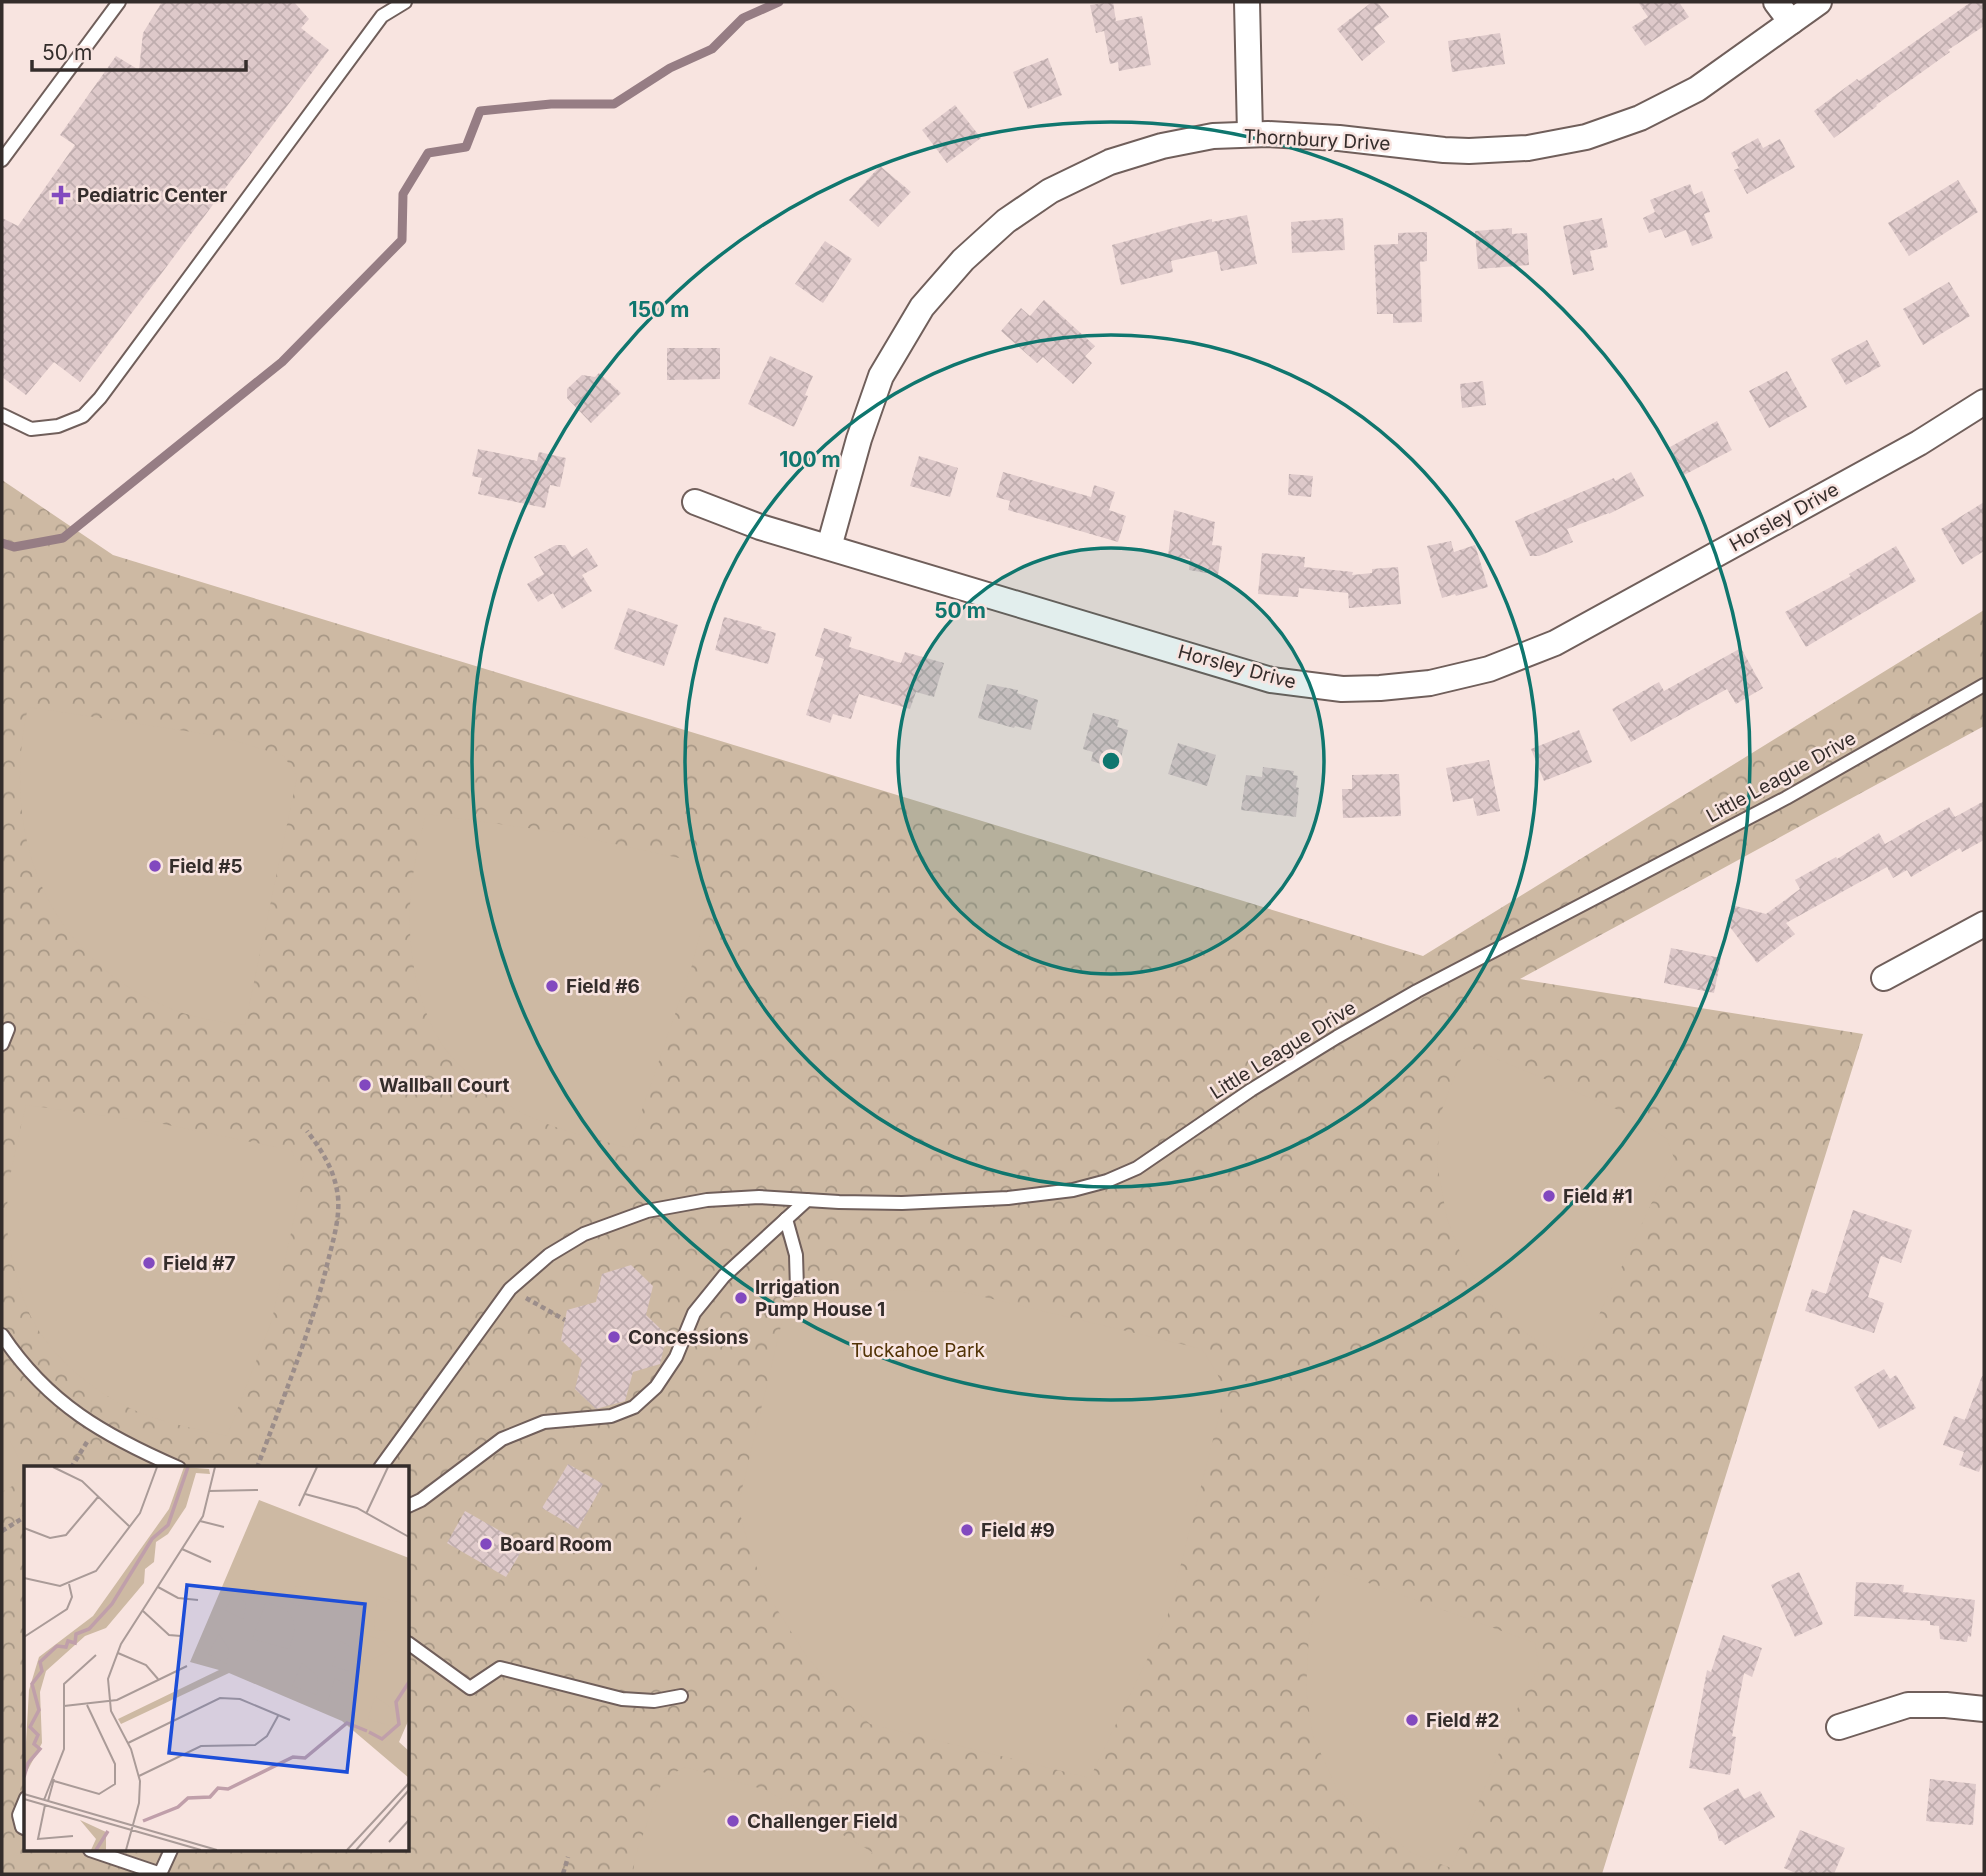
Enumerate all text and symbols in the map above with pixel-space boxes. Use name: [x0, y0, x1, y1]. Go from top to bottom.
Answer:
scale bar: [32, 28, 245, 72]
text: 50 m: [42, 40, 92, 65]
street label: Thornbury Drive: [1243, 125, 1391, 155]
place label: Pediatric Center: [77, 184, 228, 207]
marker: Pediatric Center: [51, 185, 71, 205]
text: 150 m: [629, 297, 689, 322]
text: 100 m: [779, 447, 841, 472]
street label: Horsley Drive: [1725, 478, 1843, 556]
text: 50 m: [934, 598, 986, 623]
street label: Horsley Drive: [1176, 640, 1298, 694]
street label: Little League Drive: [1702, 726, 1860, 828]
centre of rings: [1099, 749, 1123, 773]
place label: Field #5: [169, 855, 243, 878]
marker: Field #5: [147, 858, 163, 874]
place label: Field #6: [566, 975, 640, 998]
marker: Field #6: [544, 978, 560, 994]
street label: Little League Drive: [1206, 996, 1360, 1104]
place label: Wallball Court: [379, 1074, 510, 1097]
marker: Wallball Court: [357, 1077, 373, 1093]
place label: Field #1: [1563, 1185, 1633, 1208]
marker: Field #1: [1541, 1188, 1557, 1204]
place label: Field #7: [163, 1252, 236, 1275]
marker: Field #7: [141, 1255, 157, 1271]
place label: Irrigation Pump House 1: [755, 1276, 885, 1321]
marker: Irrigation Pump House 1: [733, 1290, 749, 1306]
place label: Concessions: [628, 1326, 749, 1349]
marker: Concessions: [606, 1329, 622, 1345]
park label: Tuckahoe Park: [851, 1339, 985, 1362]
inset map: [24, 1466, 410, 1852]
place label: Field #9: [981, 1519, 1055, 1542]
marker: Field #9: [959, 1522, 975, 1538]
place label: Board Room: [500, 1533, 612, 1556]
marker: Board Room: [478, 1536, 494, 1552]
place label: Field #2: [1426, 1709, 1500, 1732]
marker: Field #2: [1404, 1712, 1420, 1728]
place label: Challenger Field: [747, 1810, 898, 1833]
marker: Challenger Field: [725, 1813, 741, 1829]

